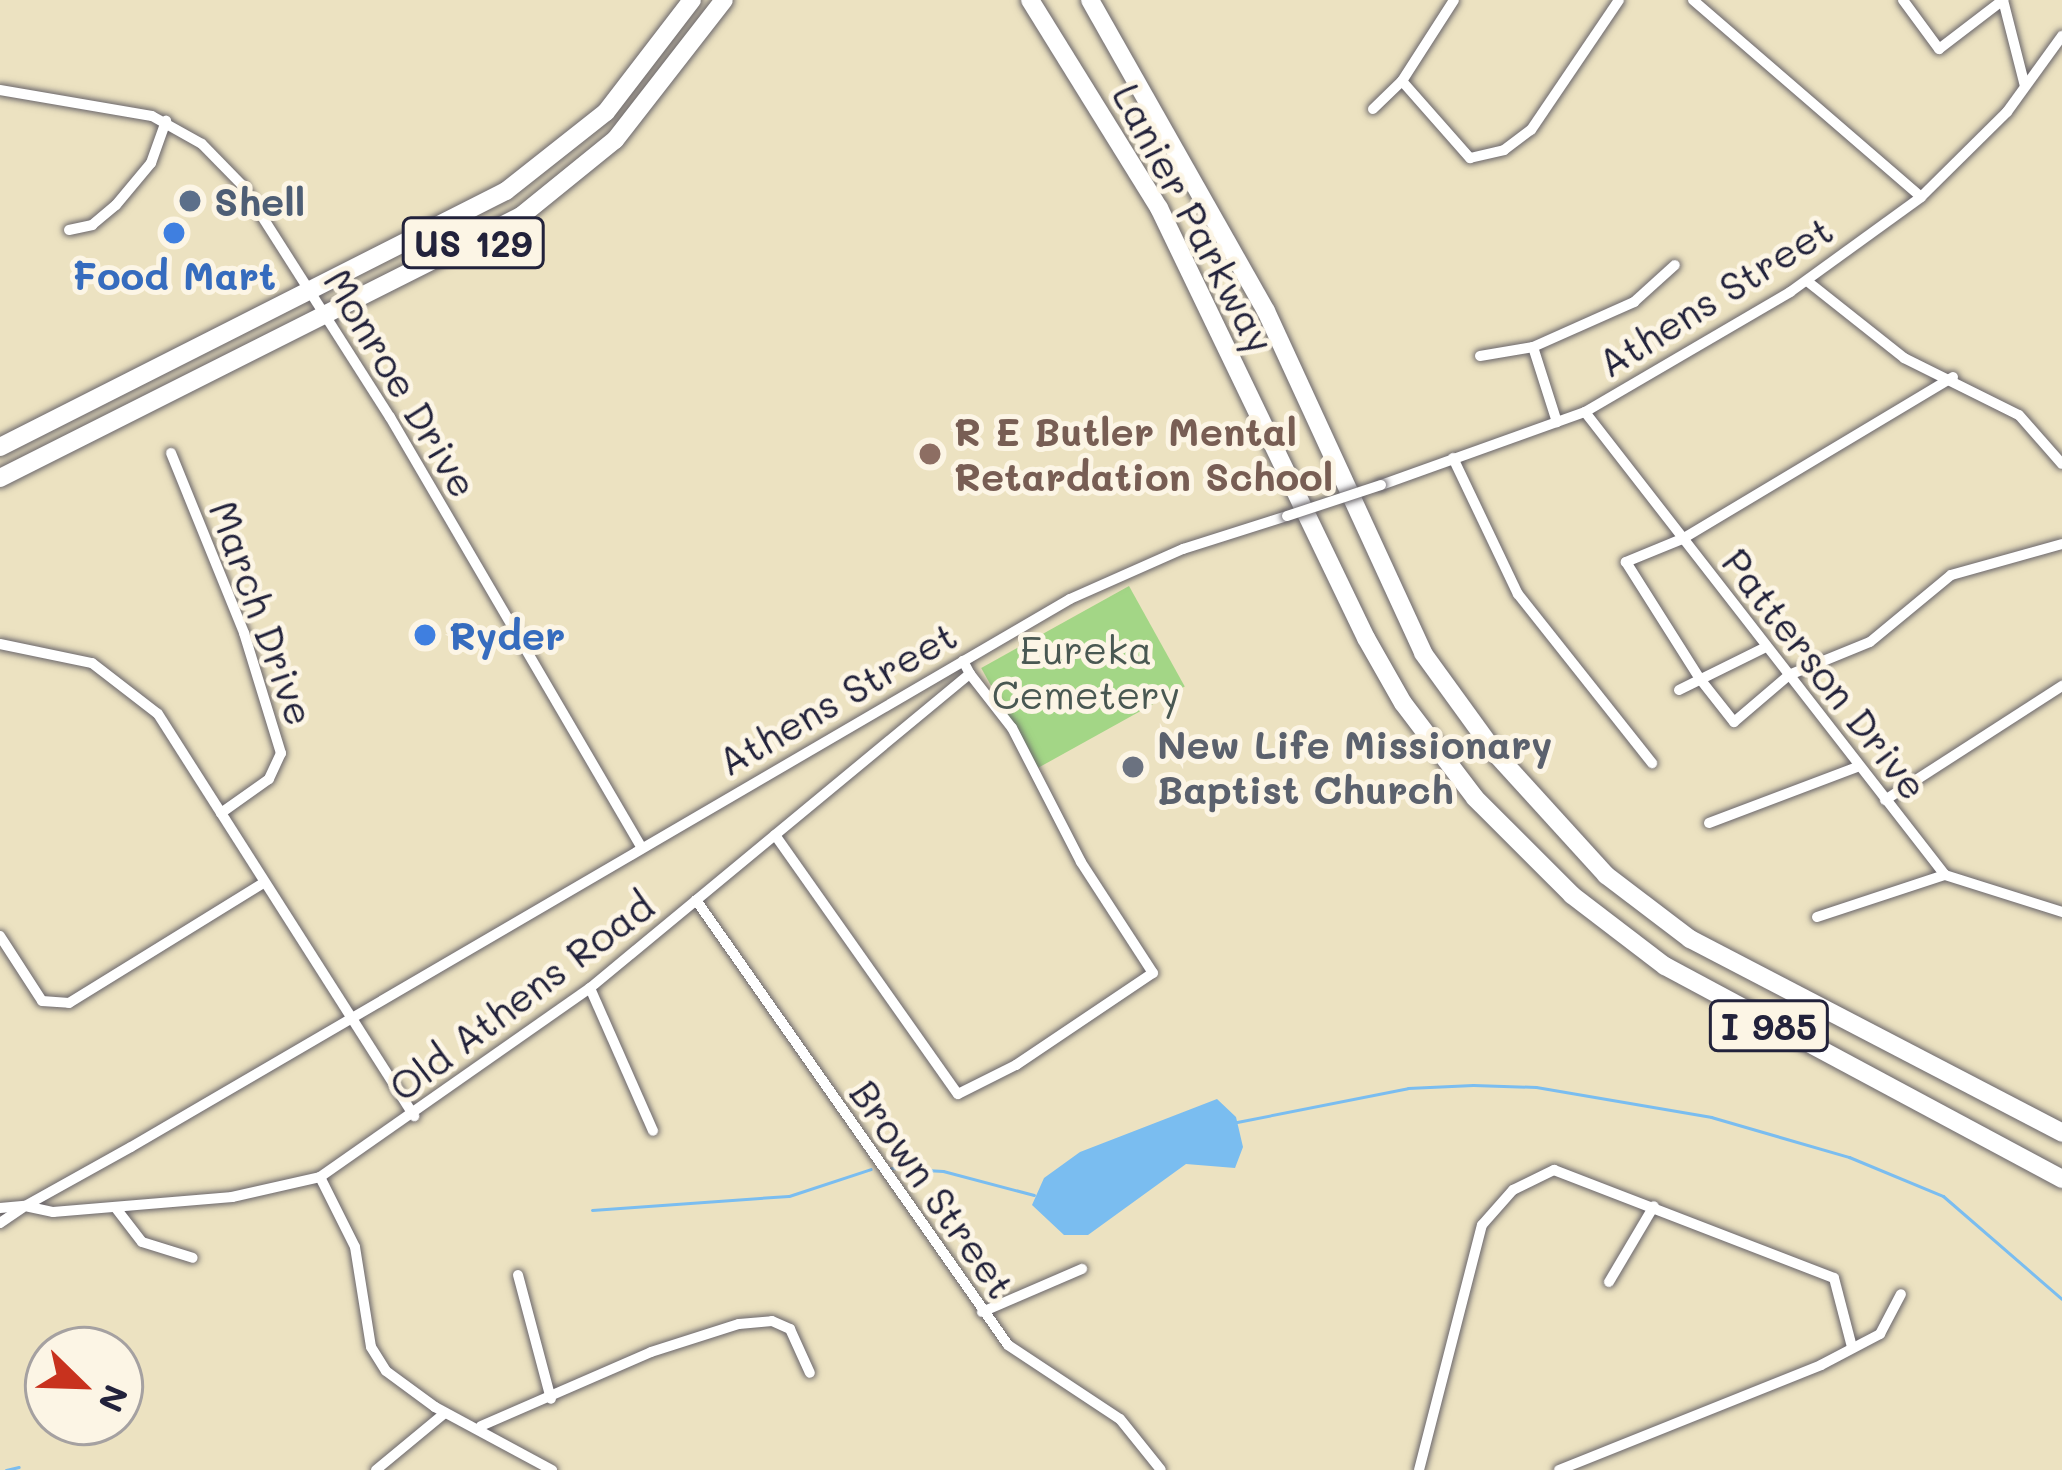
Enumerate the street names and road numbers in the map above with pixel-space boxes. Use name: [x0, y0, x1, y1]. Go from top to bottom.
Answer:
street label: Lanier Parkway: [1103, 76, 1285, 360]
street label: Athens Street: [1589, 205, 1841, 387]
road number: US 129: [401, 213, 545, 273]
street label: Monroe Drive: [314, 260, 488, 506]
street label: March Drive: [200, 494, 324, 732]
street label: Patterson Drive: [1713, 539, 1937, 809]
street label: Athens Street: [709, 611, 965, 785]
street label: Old Athens Road: [380, 882, 662, 1110]
road number: I 985: [1706, 996, 1832, 1056]
street label: Brown Street: [841, 1071, 1025, 1307]

